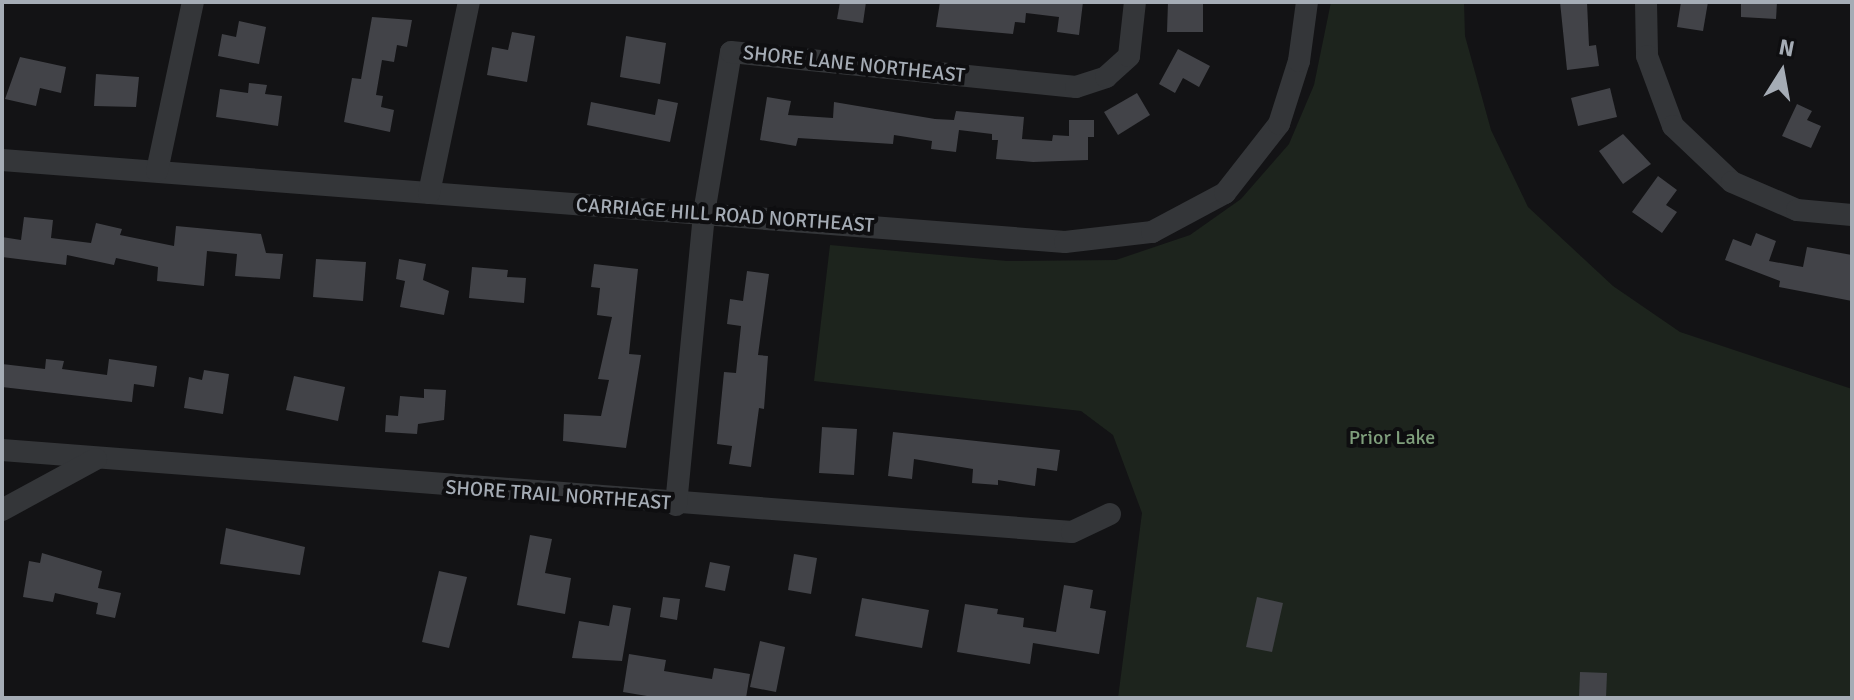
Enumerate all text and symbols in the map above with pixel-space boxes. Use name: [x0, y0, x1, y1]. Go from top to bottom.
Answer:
north arrow: [1742, 32, 1822, 112]
text: N: [1777, 33, 1797, 63]
street label: SHORE LANE NORTHEAST: [742, 40, 966, 88]
street label: CARRIAGE HILL ROAD NORTHEAST: [575, 193, 875, 237]
park label: Prior Lake: [1349, 425, 1435, 449]
street label: SHORE TRAIL NORTHEAST: [444, 475, 672, 515]

